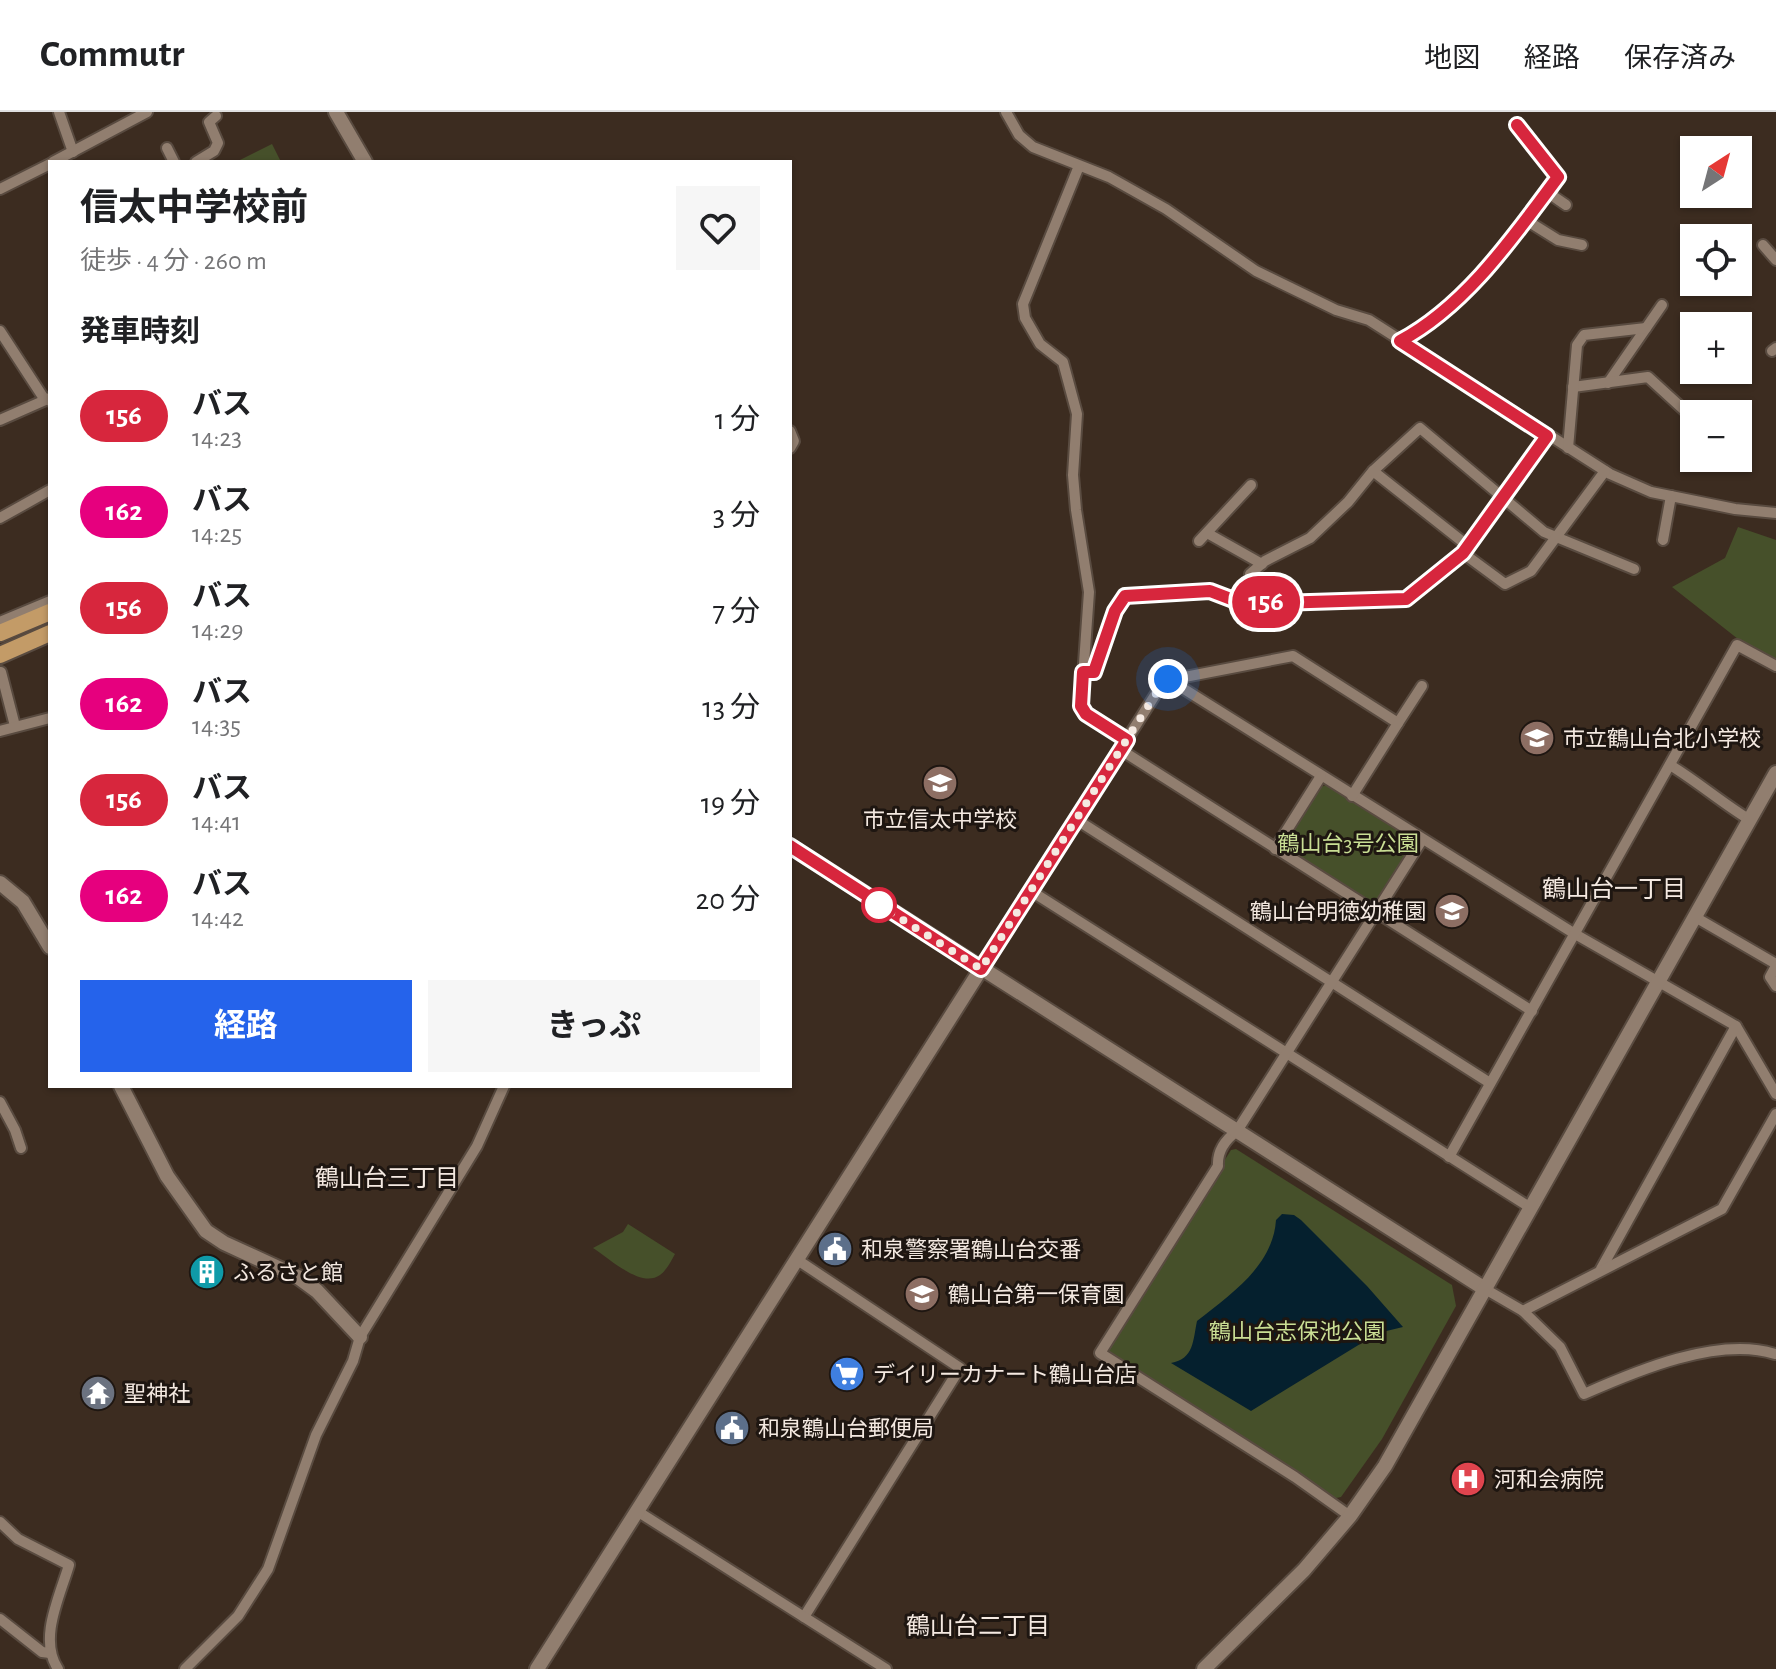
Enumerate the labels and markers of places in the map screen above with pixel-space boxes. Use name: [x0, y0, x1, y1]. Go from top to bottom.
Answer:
school or university icon: 市立鶴山台北小学校: [1518, 719, 1556, 757]
place label: 市立鶴山台北小学校: [1563, 727, 1761, 750]
school or university icon: 市立信太中学校: [921, 764, 959, 802]
place label: 市立信太中学校: [863, 808, 1017, 831]
unlabelled marker: [862, 888, 896, 922]
school or university icon: 鶴山台明徳幼稚園: [1433, 892, 1471, 930]
place label: 鶴山台明徳幼稚園: [1250, 900, 1426, 923]
public building icon: 和泉警察署鶴山台交番: [816, 1230, 854, 1268]
place label: 和泉警察署鶴山台交番: [861, 1238, 1081, 1261]
building icon: ふるさと館: [188, 1253, 226, 1291]
place label: ふるさと館: [233, 1261, 343, 1284]
school or university icon: 鶴山台第一保育園: [903, 1275, 941, 1313]
place label: 鶴山台第一保育園: [948, 1283, 1124, 1306]
supermarket icon: デイリーカナート鶴山台店: [828, 1355, 866, 1393]
place label: デイリーカナート鶴山台店: [873, 1363, 1137, 1386]
temple icon: 聖神社: [79, 1374, 117, 1412]
place label: 聖神社: [124, 1382, 190, 1405]
public building icon: 和泉鶴山台郵便局: [713, 1409, 751, 1447]
place label: 和泉鶴山台郵便局: [758, 1417, 934, 1440]
hospital icon: 河和会病院: [1449, 1460, 1487, 1498]
place label: 河和会病院: [1494, 1468, 1604, 1491]

